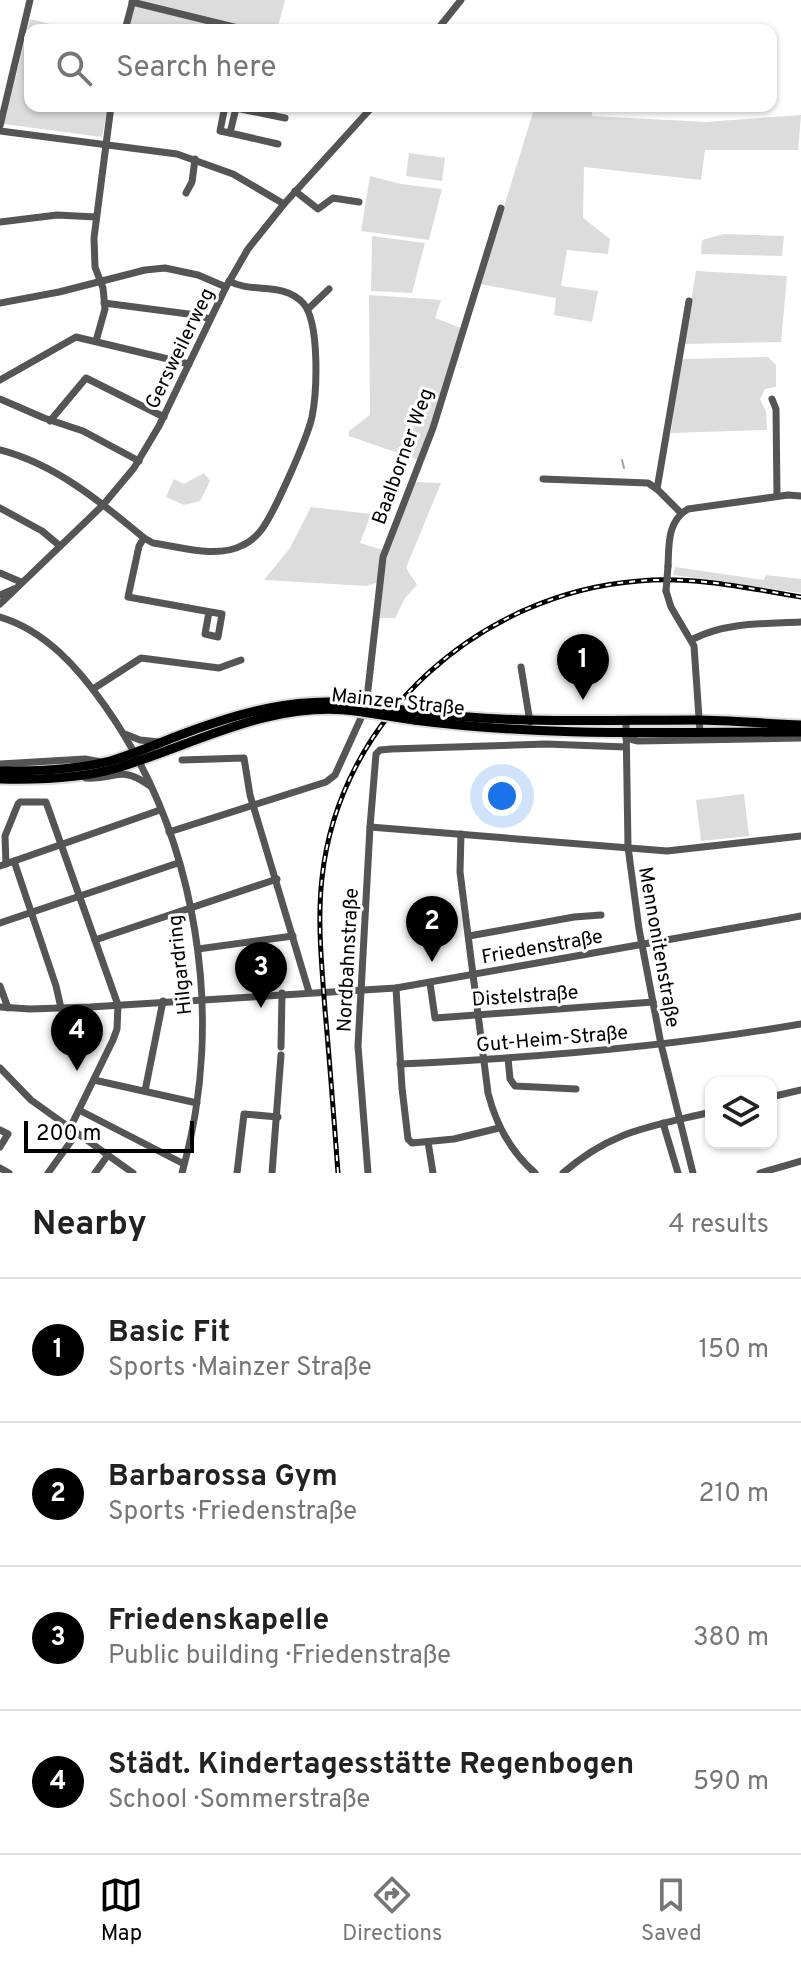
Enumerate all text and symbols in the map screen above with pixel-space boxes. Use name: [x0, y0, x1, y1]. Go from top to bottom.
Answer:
search box: [24, 24, 777, 112]
icon: search: [52, 46, 96, 90]
text: Search here: [116, 50, 276, 87]
street label: Gersweilerweg: [140, 284, 221, 414]
street label: Baalborner Weg: [367, 385, 441, 528]
pin: 1: [557, 634, 609, 700]
street label: Mainzer Straße: [330, 683, 466, 723]
your location: [482, 776, 522, 816]
street label: Mennonitenstraße: [631, 865, 685, 1030]
street label: Nordbahnstraße: [332, 887, 366, 1033]
pin: 2: [406, 896, 458, 962]
street label: Hilgardring: [163, 913, 199, 1016]
street label: Friedenstraße: [480, 925, 605, 971]
pin: 3: [235, 942, 287, 1008]
street label: Distelstraße: [471, 980, 579, 1014]
pin: 4: [51, 1005, 103, 1071]
street label: Gut-Heim-Straße: [475, 1020, 629, 1060]
map controls: [705, 1077, 777, 1149]
button: layers: [705, 1077, 777, 1149]
scale bar: [24, 1117, 194, 1153]
text: 200 m: [36, 1121, 101, 1148]
text: Nearby: [32, 1204, 147, 1247]
text: 4 results: [668, 1209, 769, 1242]
text: Basic Fit: [108, 1315, 230, 1352]
text: 1: [53, 1334, 63, 1367]
text: 150 m: [698, 1334, 769, 1367]
text: Sports · Mainzer Straße: [108, 1352, 372, 1385]
text: Barbarossa Gym: [108, 1459, 338, 1496]
text: 2: [50, 1478, 66, 1511]
text: 210 m: [699, 1478, 769, 1511]
text: Sports · Friedenstraße: [108, 1496, 357, 1529]
text: Friedenskapelle: [108, 1603, 329, 1640]
text: 3: [50, 1622, 66, 1655]
text: 380 m: [693, 1622, 769, 1655]
text: Public building · Friedenstraße: [108, 1640, 451, 1673]
text: Städt. Kindertagesstätte Regenbogen: [108, 1747, 634, 1784]
text: 4: [50, 1766, 66, 1799]
text: 590 m: [693, 1766, 769, 1799]
text: School · Sommerstraße: [108, 1784, 370, 1817]
tab: Map: [99, 1873, 143, 1948]
tab: Directions: [342, 1873, 442, 1948]
tab: Saved: [641, 1873, 702, 1948]

